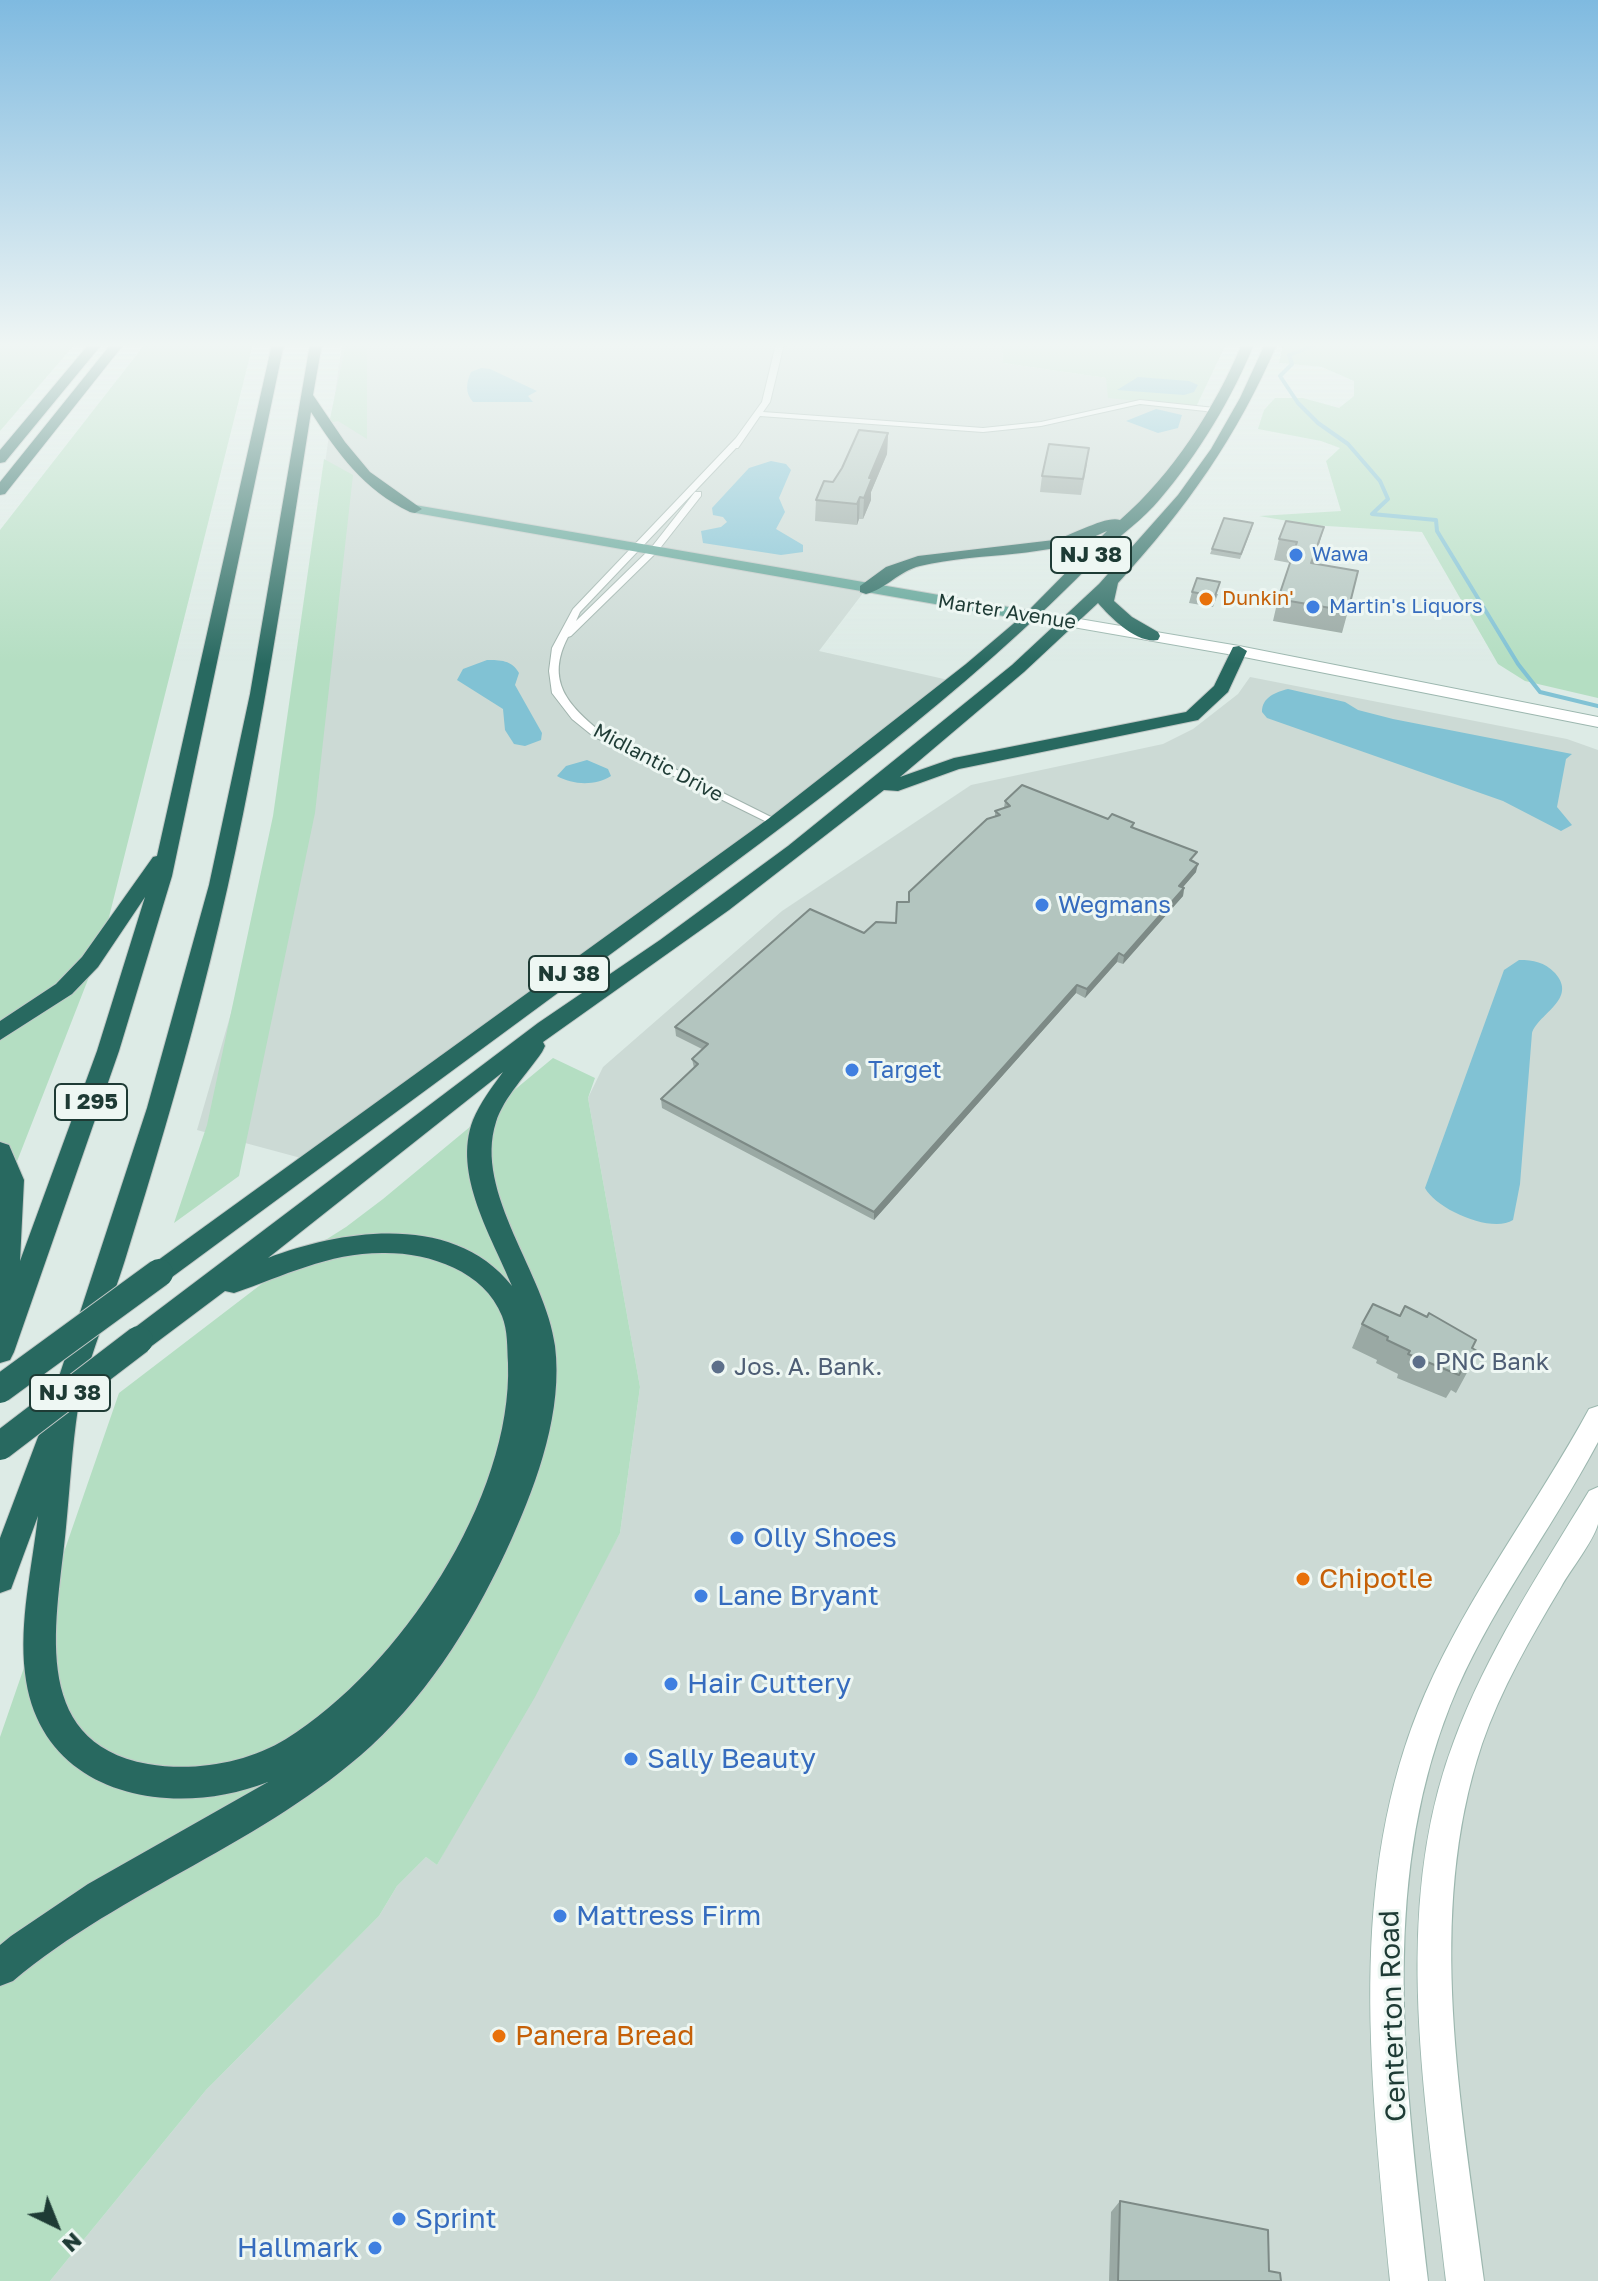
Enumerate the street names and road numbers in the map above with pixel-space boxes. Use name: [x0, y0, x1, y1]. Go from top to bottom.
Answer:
road number: NJ 38: [1051, 537, 1131, 573]
street label: Marter Avenue: [936, 589, 1078, 635]
street label: Midlantic Drive: [589, 719, 727, 807]
road number: NJ 38: [529, 956, 609, 992]
road number: I 295: [55, 1084, 127, 1120]
road number: NJ 38: [30, 1375, 110, 1411]
street label: Centerton Road: [1373, 1909, 1413, 2123]

